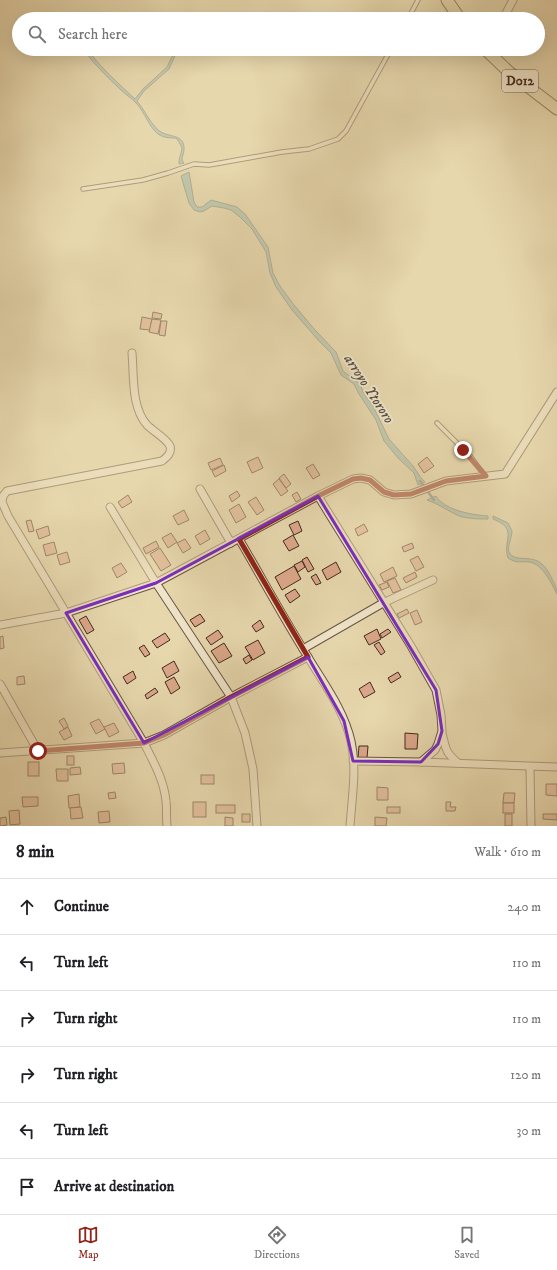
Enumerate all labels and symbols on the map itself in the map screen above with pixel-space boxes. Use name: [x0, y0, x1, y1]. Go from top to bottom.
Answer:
road number: D012: [502, 70, 538, 92]
water label: arroyo Ytororo: [339, 350, 399, 427]
route end: [454, 441, 472, 459]
route start: [29, 742, 47, 760]

